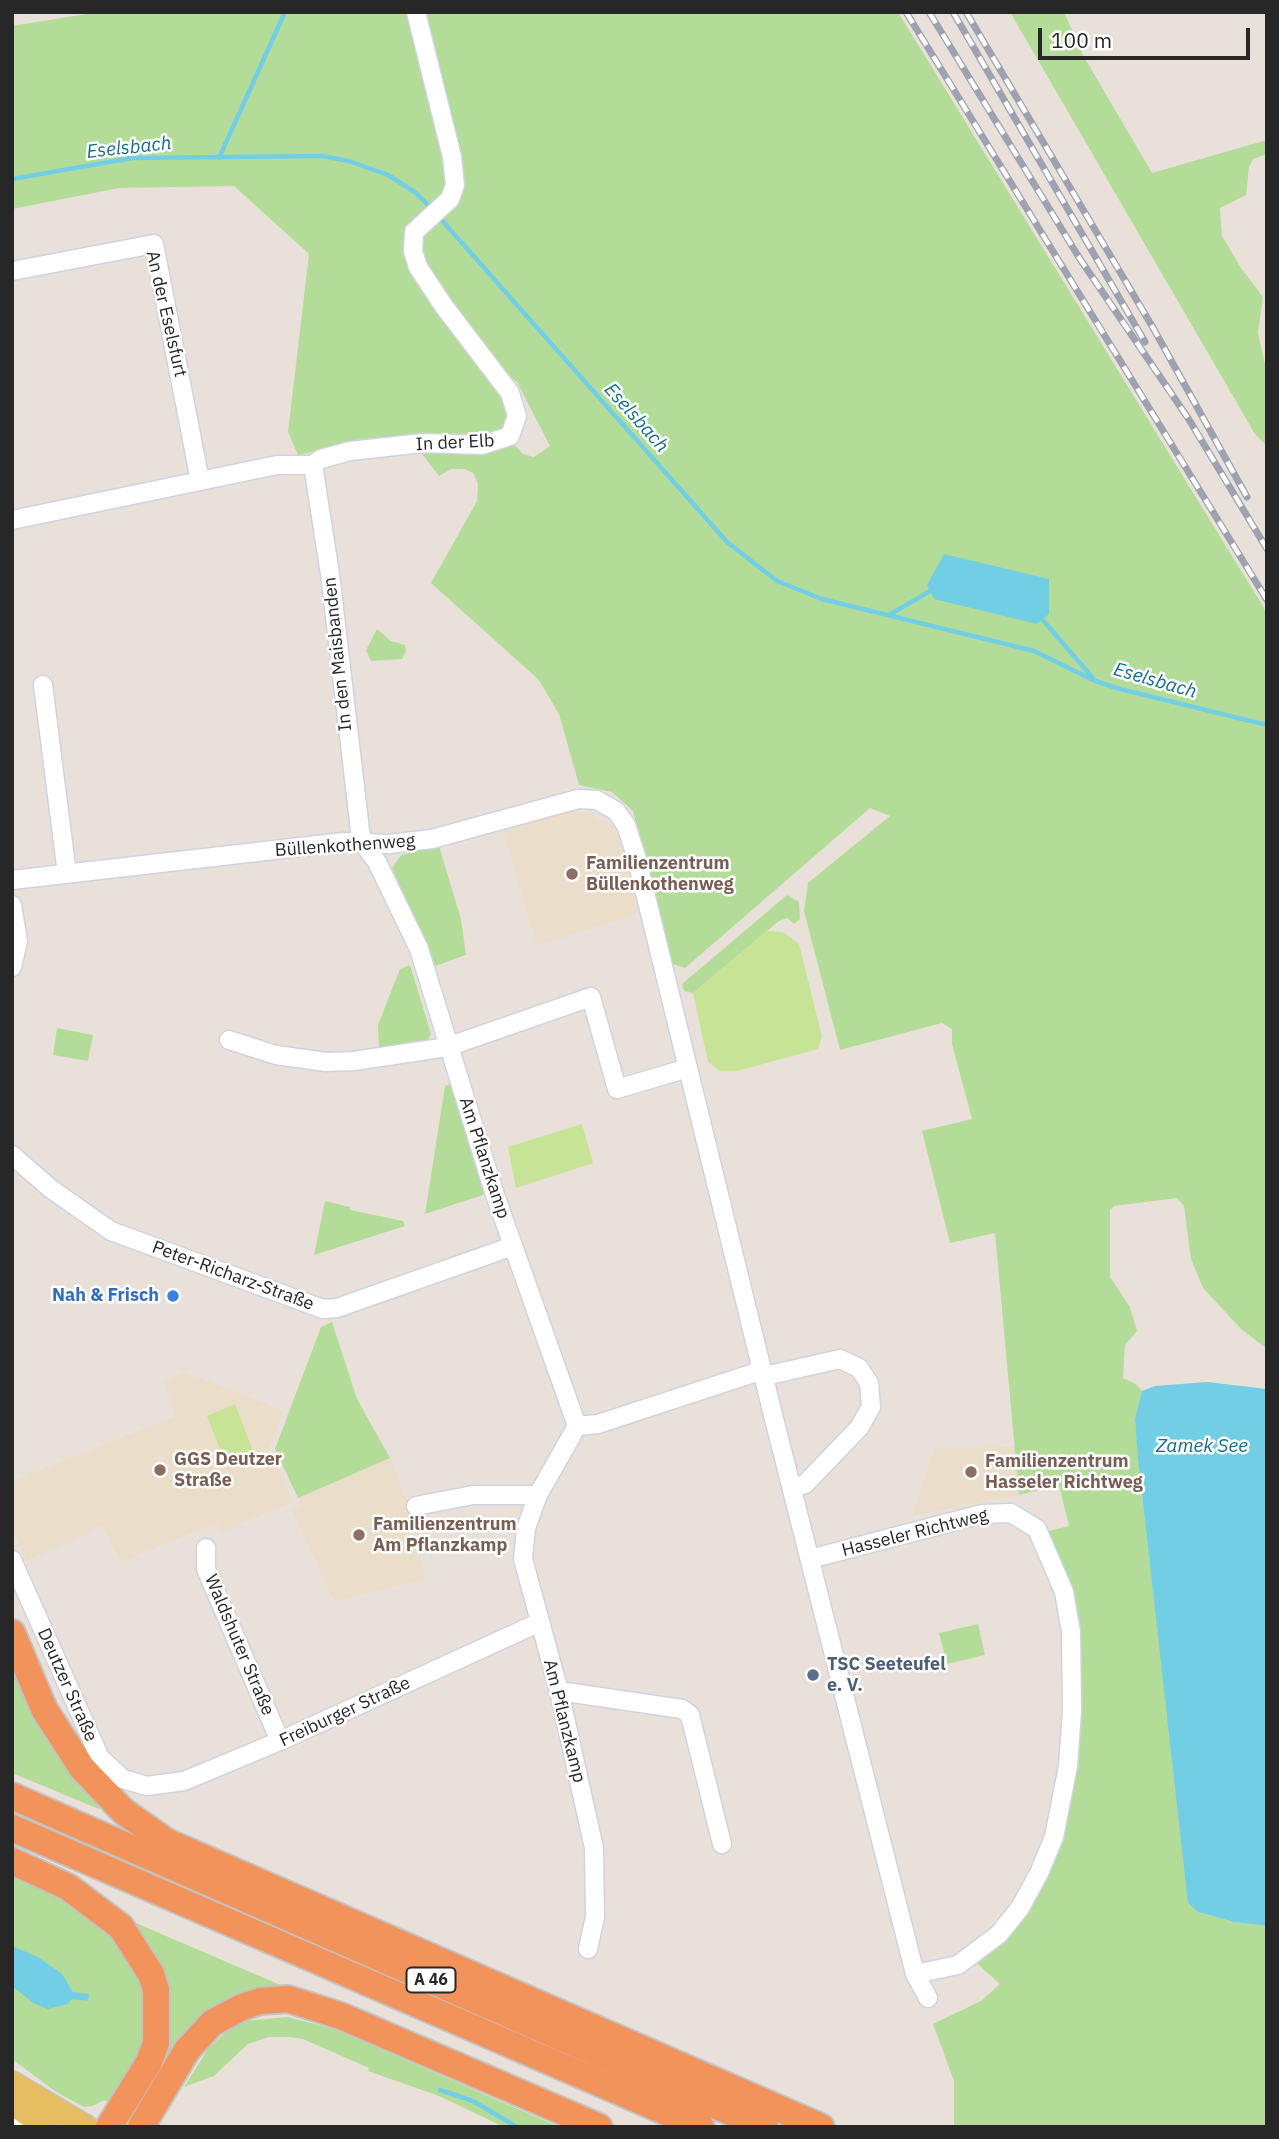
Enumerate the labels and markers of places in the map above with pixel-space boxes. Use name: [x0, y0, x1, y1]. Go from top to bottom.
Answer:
place label: Familienzentrum Büllenkothenweg: [586, 853, 734, 896]
marker: Familienzentrum Büllenkothenweg: [564, 866, 580, 882]
place label: Nah & Frisch: [52, 1285, 159, 1307]
marker: Nah & Frisch: [165, 1288, 181, 1304]
place label: GGS Deutzer Straße: [174, 1449, 282, 1492]
place label: Familienzentrum Hasseler Richtweg: [985, 1451, 1143, 1494]
marker: GGS Deutzer Straße: [152, 1462, 168, 1478]
marker: Familienzentrum Hasseler Richtweg: [963, 1464, 979, 1480]
place label: Familienzentrum Am Pflanzkamp: [373, 1514, 517, 1556]
marker: Familienzentrum Am Pflanzkamp: [351, 1527, 367, 1543]
place label: TSC Seeteufel e. V.: [827, 1654, 946, 1696]
marker: TSC Seeteufel e. V.: [805, 1667, 821, 1683]

